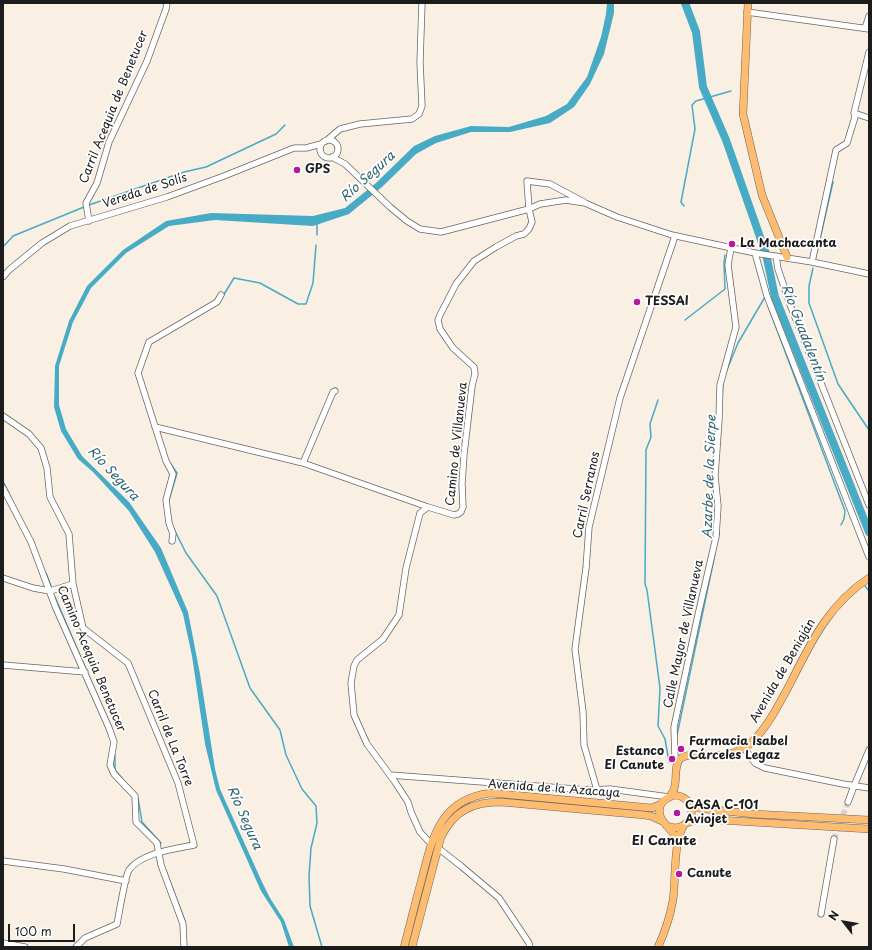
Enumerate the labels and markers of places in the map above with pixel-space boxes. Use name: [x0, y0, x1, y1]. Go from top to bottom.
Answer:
place label: GPS: [305, 163, 330, 177]
marker: GPS: [292, 165, 302, 175]
place label: La Machacanta: [740, 237, 837, 251]
marker: La Machacanta: [727, 239, 737, 249]
place label: TESSAI: [645, 295, 689, 309]
marker: TESSAI: [632, 297, 642, 307]
place label: Farmacia Isabel Cárceles Legaz: [689, 735, 788, 763]
marker: Farmacia Isabel Cárceles Legaz: [676, 744, 686, 754]
place label: Estanco El Canute: [604, 745, 664, 773]
marker: Estanco El Canute: [667, 754, 677, 764]
place label: CASA C-101 Aviojet: [685, 799, 758, 827]
marker: CASA C-101 Aviojet: [672, 808, 682, 818]
place label: Canute: [687, 867, 732, 881]
marker: Canute: [674, 869, 684, 879]

